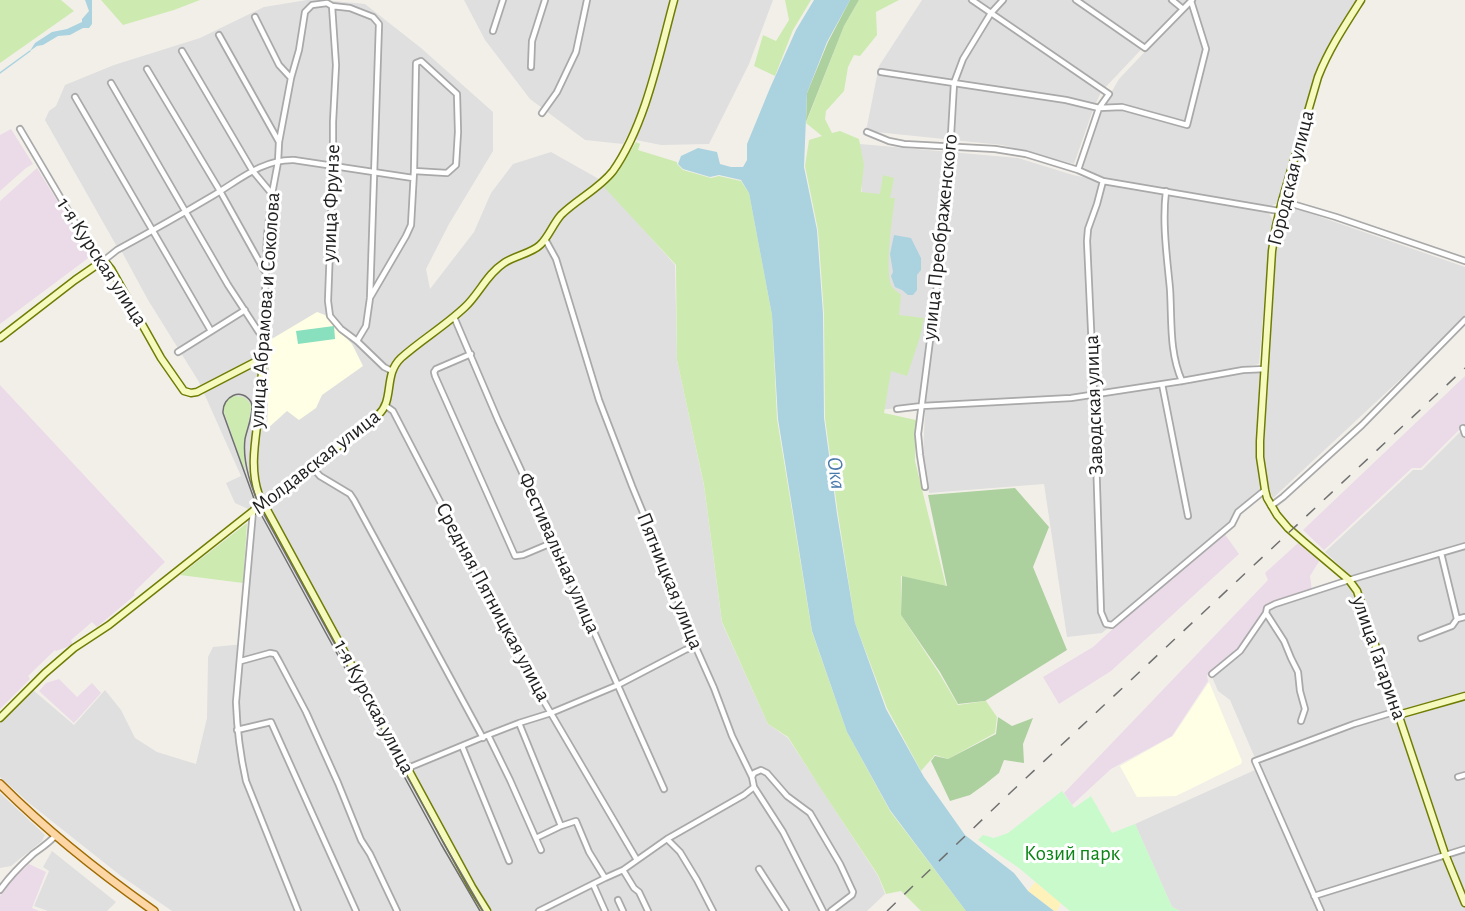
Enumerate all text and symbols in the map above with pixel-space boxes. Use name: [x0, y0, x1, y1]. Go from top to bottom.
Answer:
street label: Городская улица: [1262, 108, 1320, 248]
street label: улица Преображенского: [917, 133, 963, 341]
street label: улица Фрунзе: [316, 144, 346, 262]
street label: улица Абрамова и Соколова: [244, 191, 286, 429]
street label: 1-я Курская улица: [51, 193, 153, 331]
street label: Заводская улица: [1079, 334, 1109, 476]
street label: Молдавская улица: [247, 404, 385, 520]
water label: Ока: [821, 455, 851, 491]
street label: Фестивальная улица: [512, 468, 606, 638]
street label: Средняя Пятницкая улица: [430, 498, 556, 706]
street label: Пятницкая улица: [631, 509, 709, 653]
street label: улица Гагарина: [1346, 593, 1412, 723]
street label: 1-я Курская улица: [328, 636, 420, 778]
park label: Козий парк: [1024, 841, 1120, 867]

